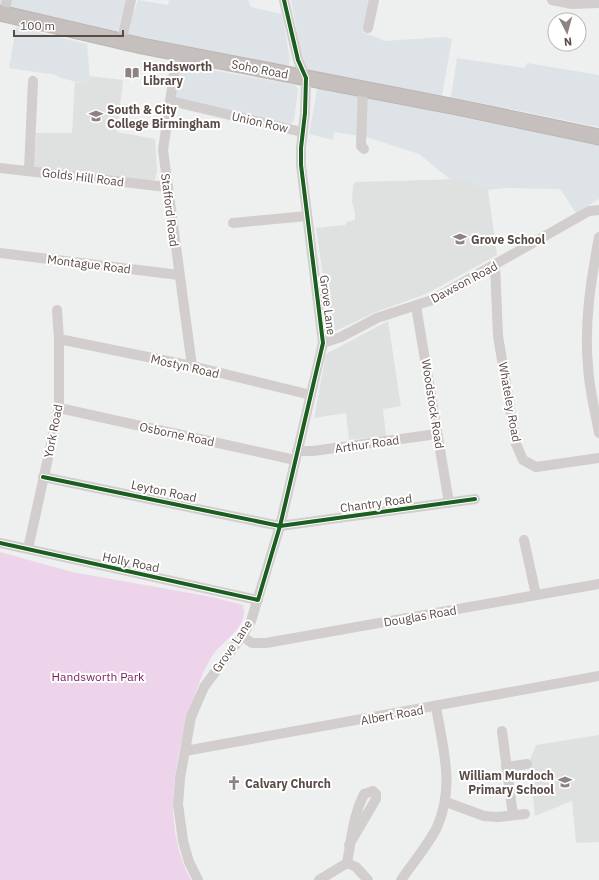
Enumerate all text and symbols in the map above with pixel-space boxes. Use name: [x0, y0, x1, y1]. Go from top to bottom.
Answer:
scale bar: [14, 12, 123, 38]
north arrow: [547, 12, 587, 52]
text: 100 m: [20, 18, 55, 33]
text: N: [563, 35, 573, 49]
street label: Soho Road: [230, 56, 290, 82]
place label: Handsworth Library: [143, 59, 212, 88]
library icon: Handsworth Library: [124, 65, 140, 81]
place label: South & City College Birmingham: [107, 102, 221, 131]
school or university icon: South & City College Birmingham: [88, 108, 104, 124]
street label: Union Row: [230, 108, 290, 136]
street label: Golds Hill Road: [41, 165, 125, 189]
street label: Stafford Road: [158, 172, 182, 248]
school or university icon: Grove School: [452, 231, 468, 247]
place label: Grove School: [471, 232, 545, 247]
street label: Montague Road: [46, 251, 132, 277]
street label: Dawson Road: [428, 258, 500, 306]
street label: Grove Lane: [317, 274, 339, 336]
street label: Mostyn Road: [149, 351, 221, 381]
street label: Woodstock Road: [419, 358, 447, 450]
street label: Whateley Road: [496, 361, 524, 443]
street label: York Road: [40, 403, 66, 459]
street label: Osborne Road: [138, 419, 216, 449]
street label: Arthur Road: [334, 432, 400, 456]
street label: Leyton Road: [130, 477, 198, 505]
street label: Chantry Road: [339, 491, 413, 515]
street label: Holly Road: [101, 549, 161, 575]
street label: Douglas Road: [382, 602, 458, 630]
street label: Grove Lane: [209, 616, 255, 675]
park label: Handsworth Park: [52, 669, 145, 684]
street label: Albert Road: [359, 702, 425, 728]
place label: William Murdoch Primary School: [459, 768, 554, 797]
school or university icon: William Murdoch Primary School: [557, 774, 573, 790]
church icon: Calvary Church: [226, 775, 242, 791]
place label: Calvary Church: [245, 776, 331, 791]

